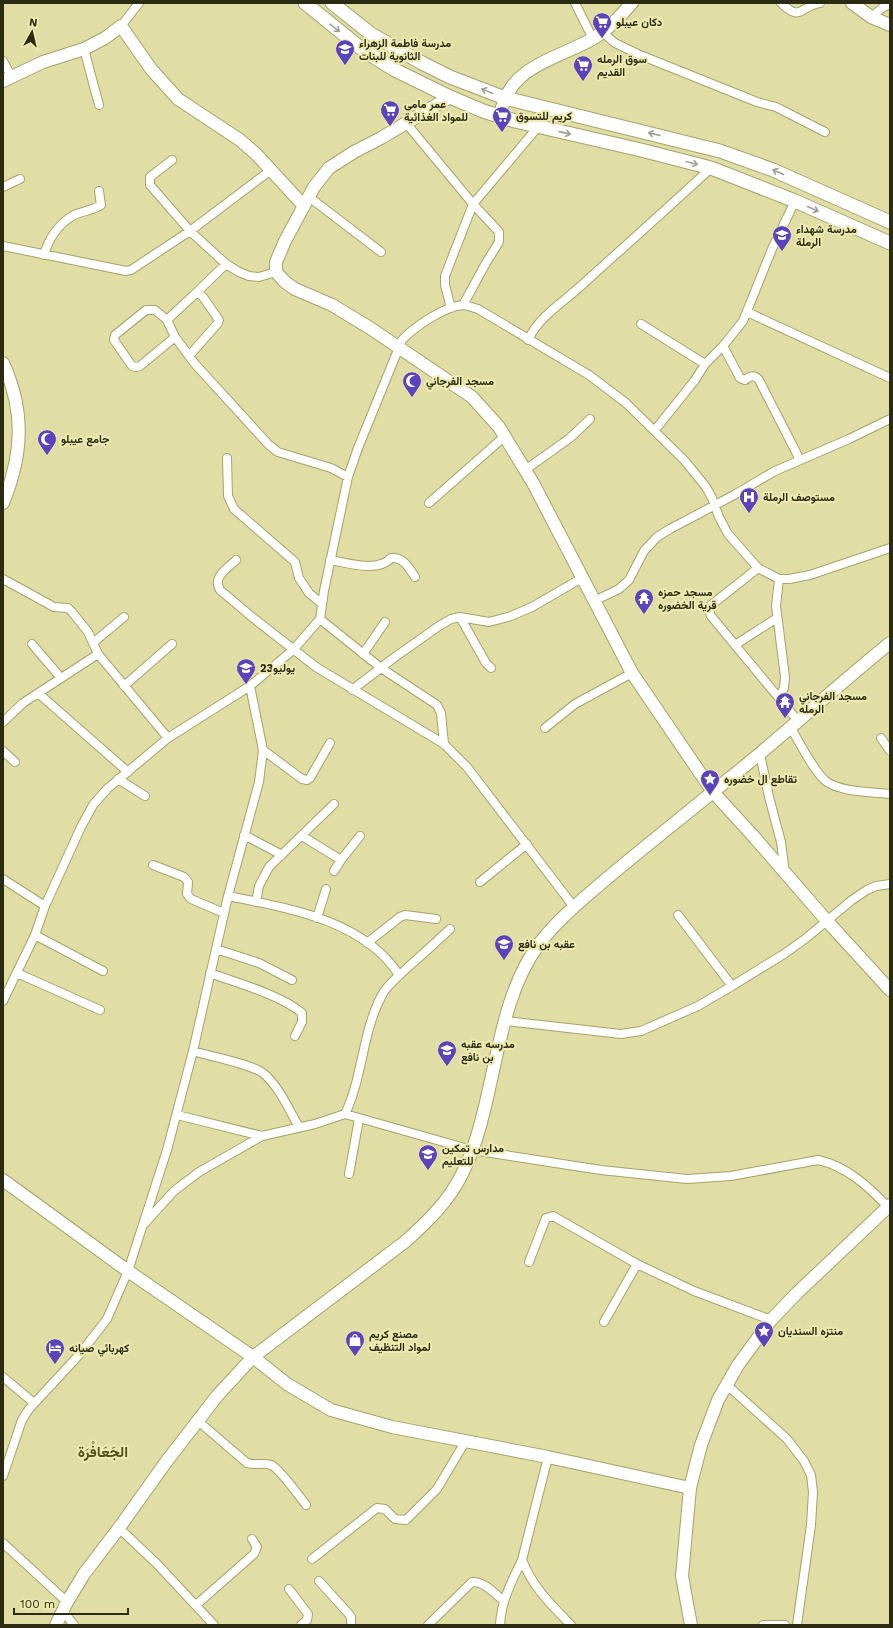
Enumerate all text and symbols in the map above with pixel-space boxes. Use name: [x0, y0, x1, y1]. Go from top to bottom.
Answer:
supermarket icon: دكان عيبلو: [591, 11, 613, 39]
north arrow: [12, 12, 52, 52]
text: N: [28, 16, 38, 30]
place label: دكان عيبلو: [616, 16, 663, 29]
one-way arrow: [329, 24, 340, 32]
place label: مدرسة فاطمة الزهراء الثانوية للبنات: [359, 37, 451, 63]
school or university icon: مدرسة فاطمة الزهراء الثانوية للبنات: [334, 38, 356, 66]
place label: سوق الرمله القديم: [597, 53, 647, 80]
supermarket icon: سوق الرمله القديم: [572, 54, 594, 82]
one-way arrow: [482, 87, 494, 95]
place label: عمر مامي للمواد الغذائية: [404, 98, 468, 124]
supermarket icon: عمر مامي للمواد الغذائية: [379, 99, 401, 127]
supermarket icon: كريم للتسوق: [491, 105, 513, 133]
place label: كريم للتسوق: [516, 110, 572, 124]
one-way arrow: [559, 129, 572, 137]
one-way arrow: [647, 130, 660, 137]
one-way arrow: [685, 160, 698, 167]
one-way arrow: [772, 168, 784, 175]
one-way arrow: [807, 206, 819, 213]
place label: مدرسة شهداء الرملة: [796, 223, 857, 249]
school or university icon: مدرسة شهداء الرملة: [771, 224, 793, 252]
mosque icon: مسجد الفرجاني: [401, 370, 423, 398]
place label: مسجد الفرجاني: [426, 375, 494, 390]
mosque icon: جامع عيبلو: [36, 428, 58, 456]
place label: جامع عيبلو: [61, 433, 110, 447]
hospital icon: مستوصف الرملة: [738, 486, 760, 514]
place label: مستوصف الرملة: [763, 491, 835, 504]
place label: مسجد حمزه قرية الخضوره: [658, 586, 717, 612]
temple icon: مسجد حمزه قرية الخضوره: [633, 587, 655, 615]
school or university icon: 23يوليو: [235, 657, 257, 685]
place label: 23يوليو: [260, 662, 295, 675]
place label: مسجد الفرجاني الرمله: [799, 690, 867, 716]
temple icon: مسجد الفرجاني الرمله: [774, 691, 796, 719]
place icon: تقاطع ال خضوره: [699, 768, 721, 796]
place label: تقاطع ال خضوره: [724, 773, 797, 787]
school or university icon: عقبه بن نافع: [493, 933, 515, 961]
place label: عقبه بن نافع: [518, 938, 575, 952]
place label: مدرسه عقبه بن نافع: [461, 1038, 515, 1065]
school or university icon: مدرسه عقبه بن نافع: [436, 1039, 458, 1067]
place label: مدارس تمكين للتعليم: [442, 1142, 504, 1169]
school or university icon: مدارس تمكين للتعليم: [417, 1143, 439, 1171]
place icon: منتزه السنديان: [753, 1320, 775, 1348]
place label: منتزه السنديان: [778, 1325, 843, 1338]
place label: مصنع كريم لمواد التنظيف: [369, 1328, 431, 1354]
shop icon: مصنع كريم لمواد التنظيف: [344, 1329, 366, 1357]
hotel icon: كهربائي صيانه: [44, 1337, 66, 1365]
place label: كهربائي صيانه: [69, 1342, 129, 1357]
district label: الجَعَافْرَة: [78, 1441, 128, 1461]
scale bar: [14, 1590, 128, 1616]
text: 100 m: [20, 1597, 55, 1611]

